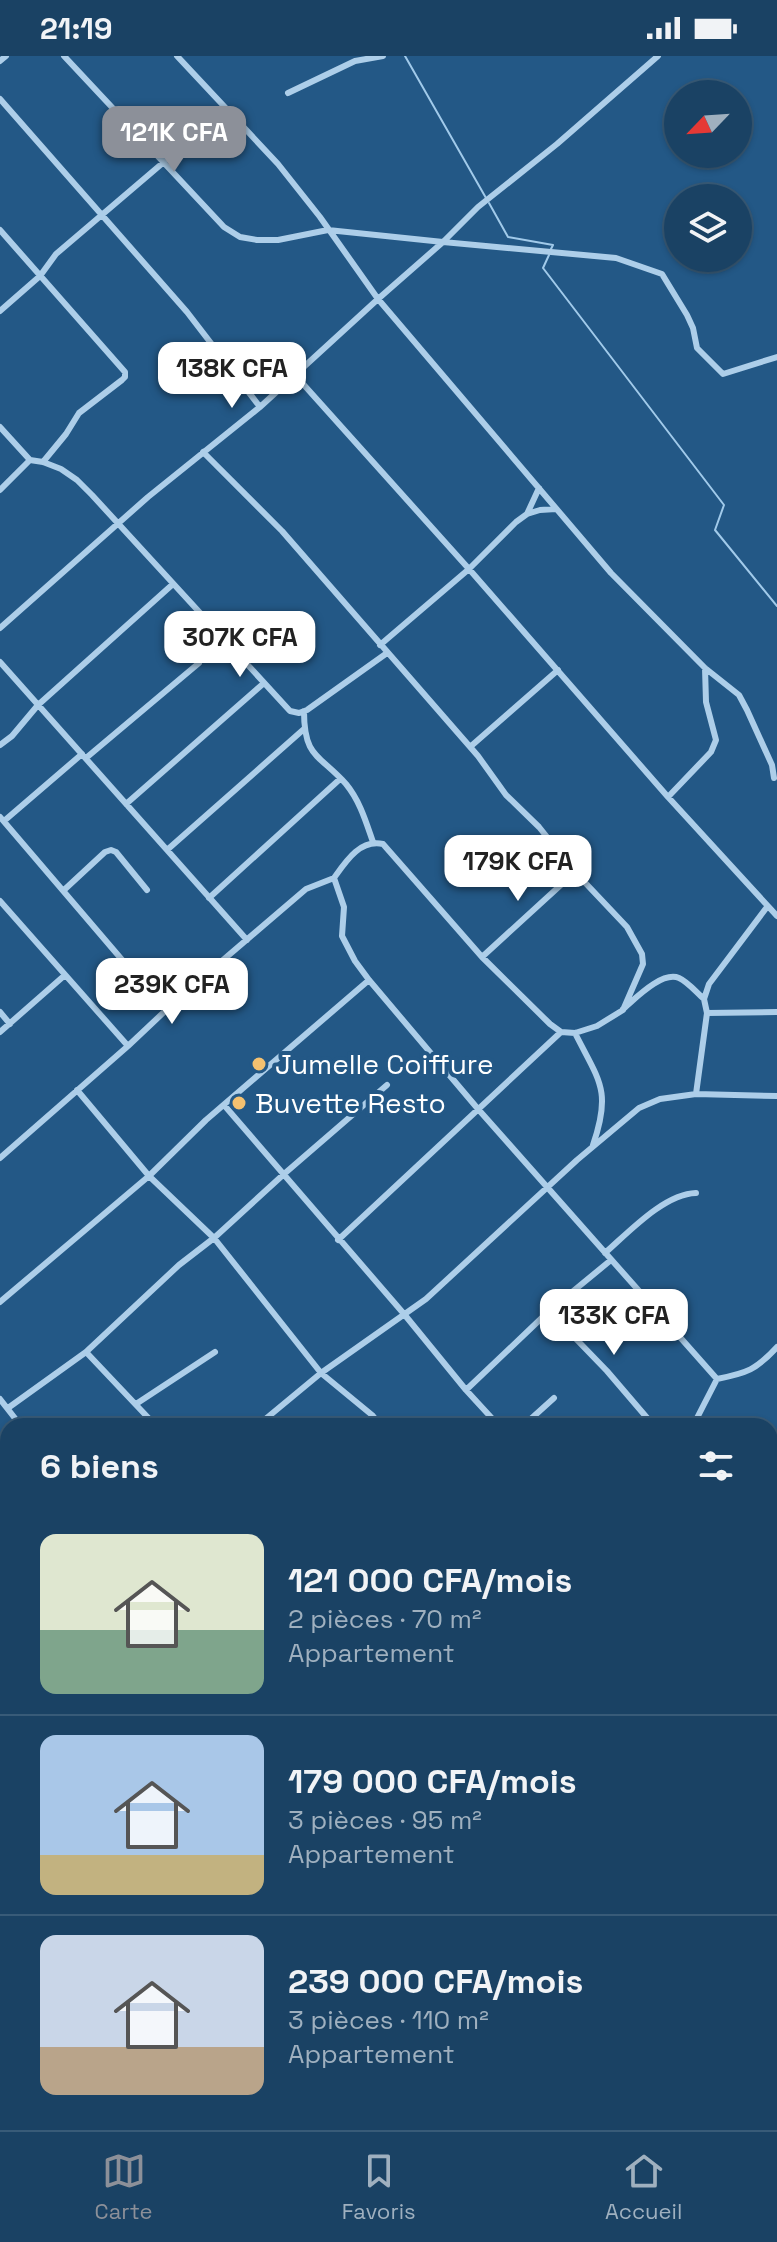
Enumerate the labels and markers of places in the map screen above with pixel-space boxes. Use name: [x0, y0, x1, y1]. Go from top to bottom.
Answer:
pin: 121K CFA: [91, 106, 257, 174]
pin: 138K CFA: [149, 342, 315, 410]
pin: 307K CFA: [157, 611, 323, 679]
pin: 179K CFA: [435, 835, 601, 903]
pin: 239K CFA: [89, 958, 255, 1026]
place label: Jumelle Coiffure: [275, 1046, 493, 1082]
marker: Jumelle Coiffure: [250, 1055, 268, 1073]
place label: Buvette Resto: [255, 1085, 446, 1121]
marker: Buvette Resto: [230, 1094, 248, 1112]
pin: 133K CFA: [531, 1289, 697, 1357]

